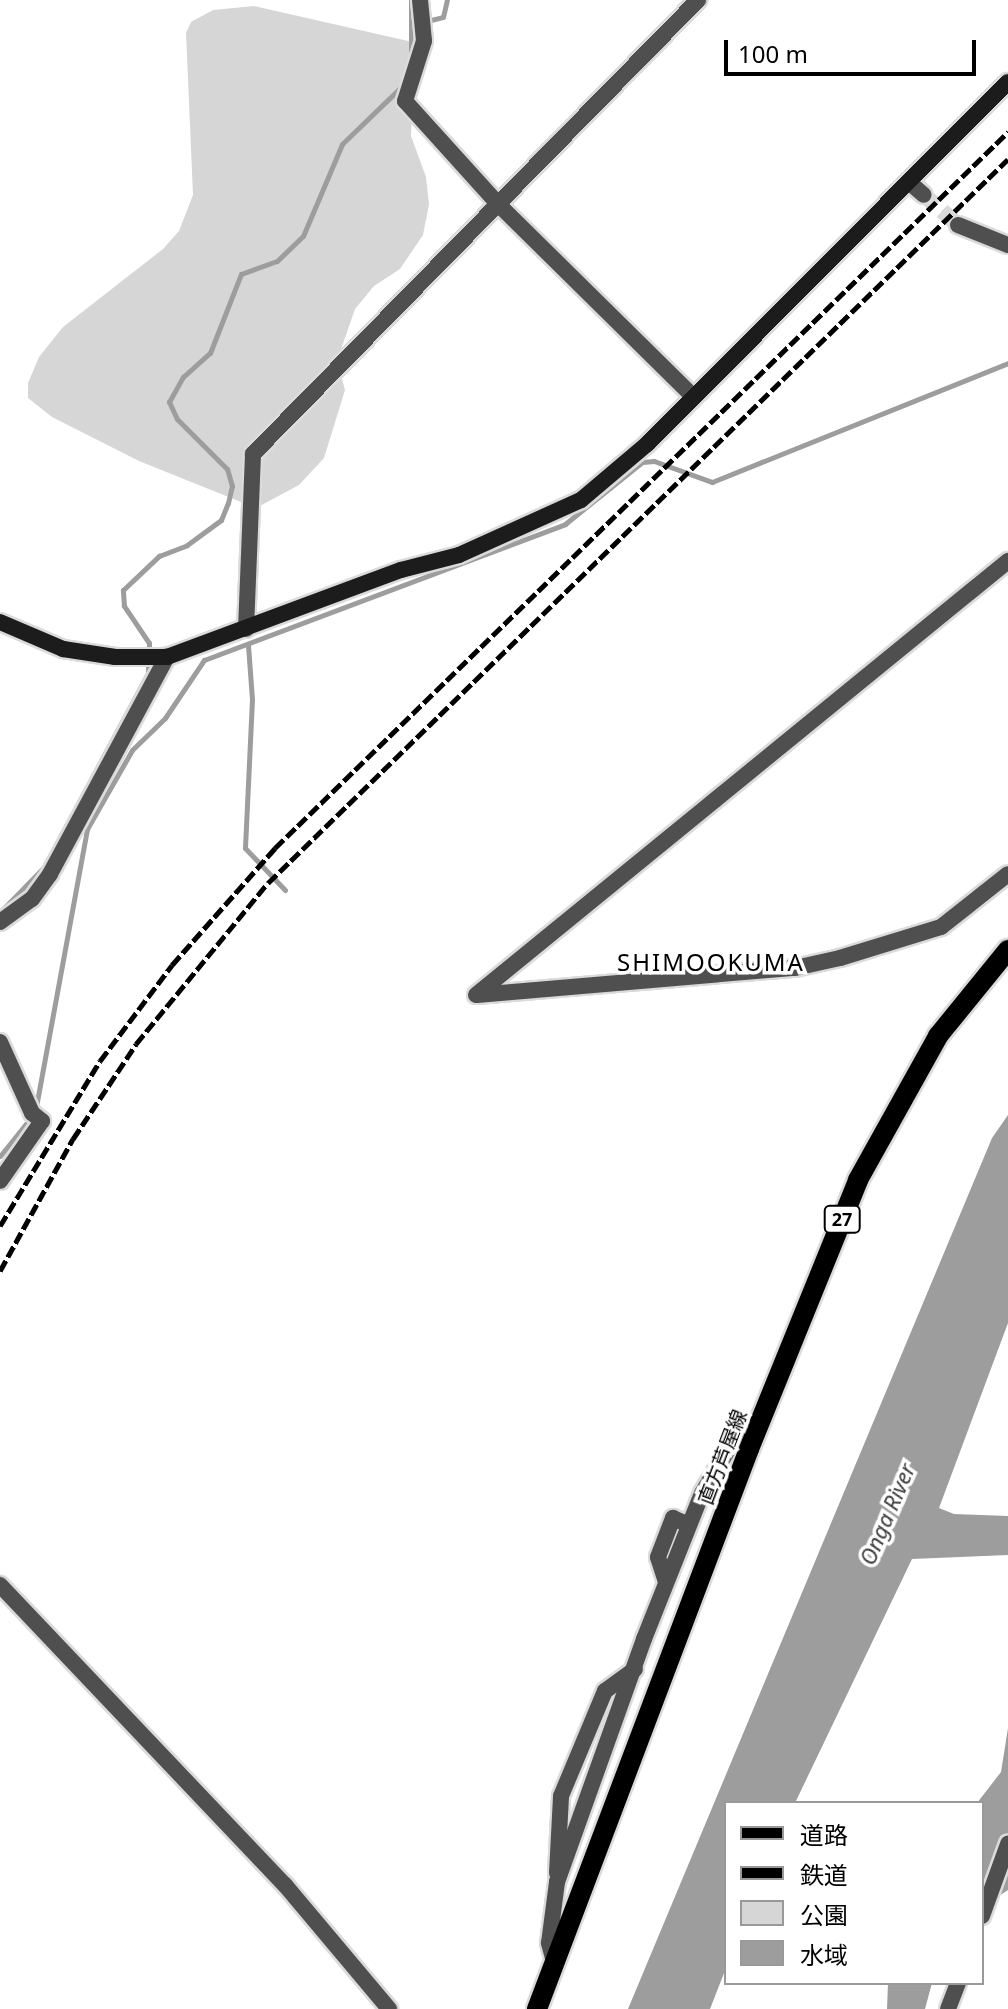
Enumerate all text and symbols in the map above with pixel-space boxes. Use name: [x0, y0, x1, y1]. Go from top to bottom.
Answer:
scale bar: [728, 24, 980, 74]
text: 100 m: [738, 37, 808, 70]
district label: SHIMOOKUMA: [617, 948, 805, 976]
road number: 27: [822, 1205, 862, 1233]
street label: 直方芦屋線: [693, 1406, 751, 1508]
water label: Onga River: [854, 1459, 920, 1569]
legend: [724, 1801, 984, 1985]
text: 道路: [800, 1818, 848, 1851]
text: 鉄道: [800, 1858, 848, 1891]
text: 公園: [800, 1898, 848, 1931]
text: 水域: [800, 1938, 848, 1971]

